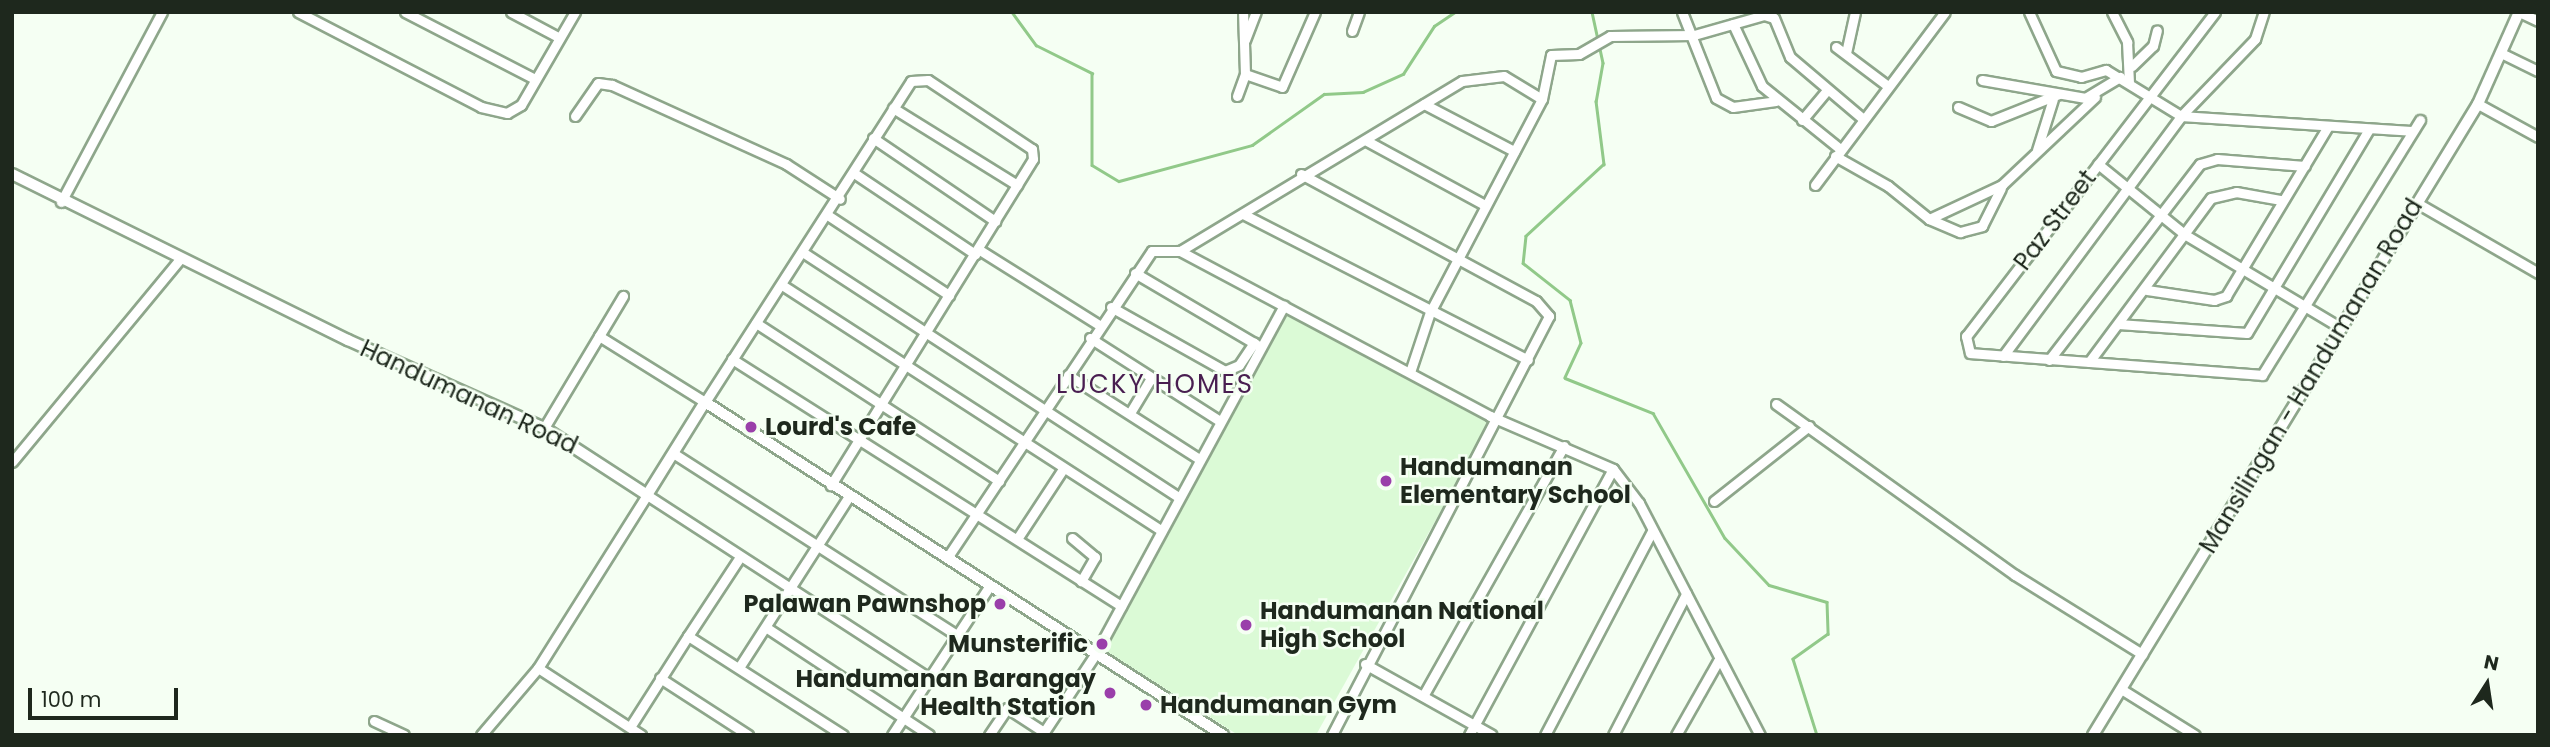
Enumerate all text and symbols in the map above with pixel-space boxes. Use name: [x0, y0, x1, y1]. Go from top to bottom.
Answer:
street label: Paz Street: [2008, 164, 2102, 276]
street label: Mansilingan - Handumanan Road: [2194, 194, 2428, 558]
street label: Handumanan Road: [356, 334, 582, 460]
district label: LUCKY HOMES: [1057, 369, 1253, 401]
place label: Lourd's Cafe: [765, 413, 916, 441]
marker: Lourd's Cafe: [743, 419, 759, 435]
place label: Handumanan Elementary School: [1400, 453, 1631, 509]
marker: Handumanan Elementary School: [1378, 473, 1394, 489]
place label: Palawan Pawnshop: [744, 590, 986, 618]
marker: Palawan Pawnshop: [992, 596, 1008, 612]
place label: Handumanan National High School: [1260, 597, 1544, 653]
marker: Handumanan National High School: [1238, 617, 1254, 633]
place label: Munsterific: [948, 630, 1088, 658]
marker: Munsterific: [1094, 636, 1110, 652]
text: N: [2482, 648, 2501, 678]
north arrow: [2452, 649, 2522, 719]
place label: Handumanan Barangay Health Station: [795, 665, 1096, 721]
scale bar: [32, 674, 182, 718]
text: 100 m: [41, 685, 101, 714]
marker: Handumanan Barangay Health Station: [1102, 685, 1118, 701]
place label: Handumanan Gym: [1160, 691, 1397, 719]
marker: Handumanan Gym: [1138, 697, 1154, 713]

